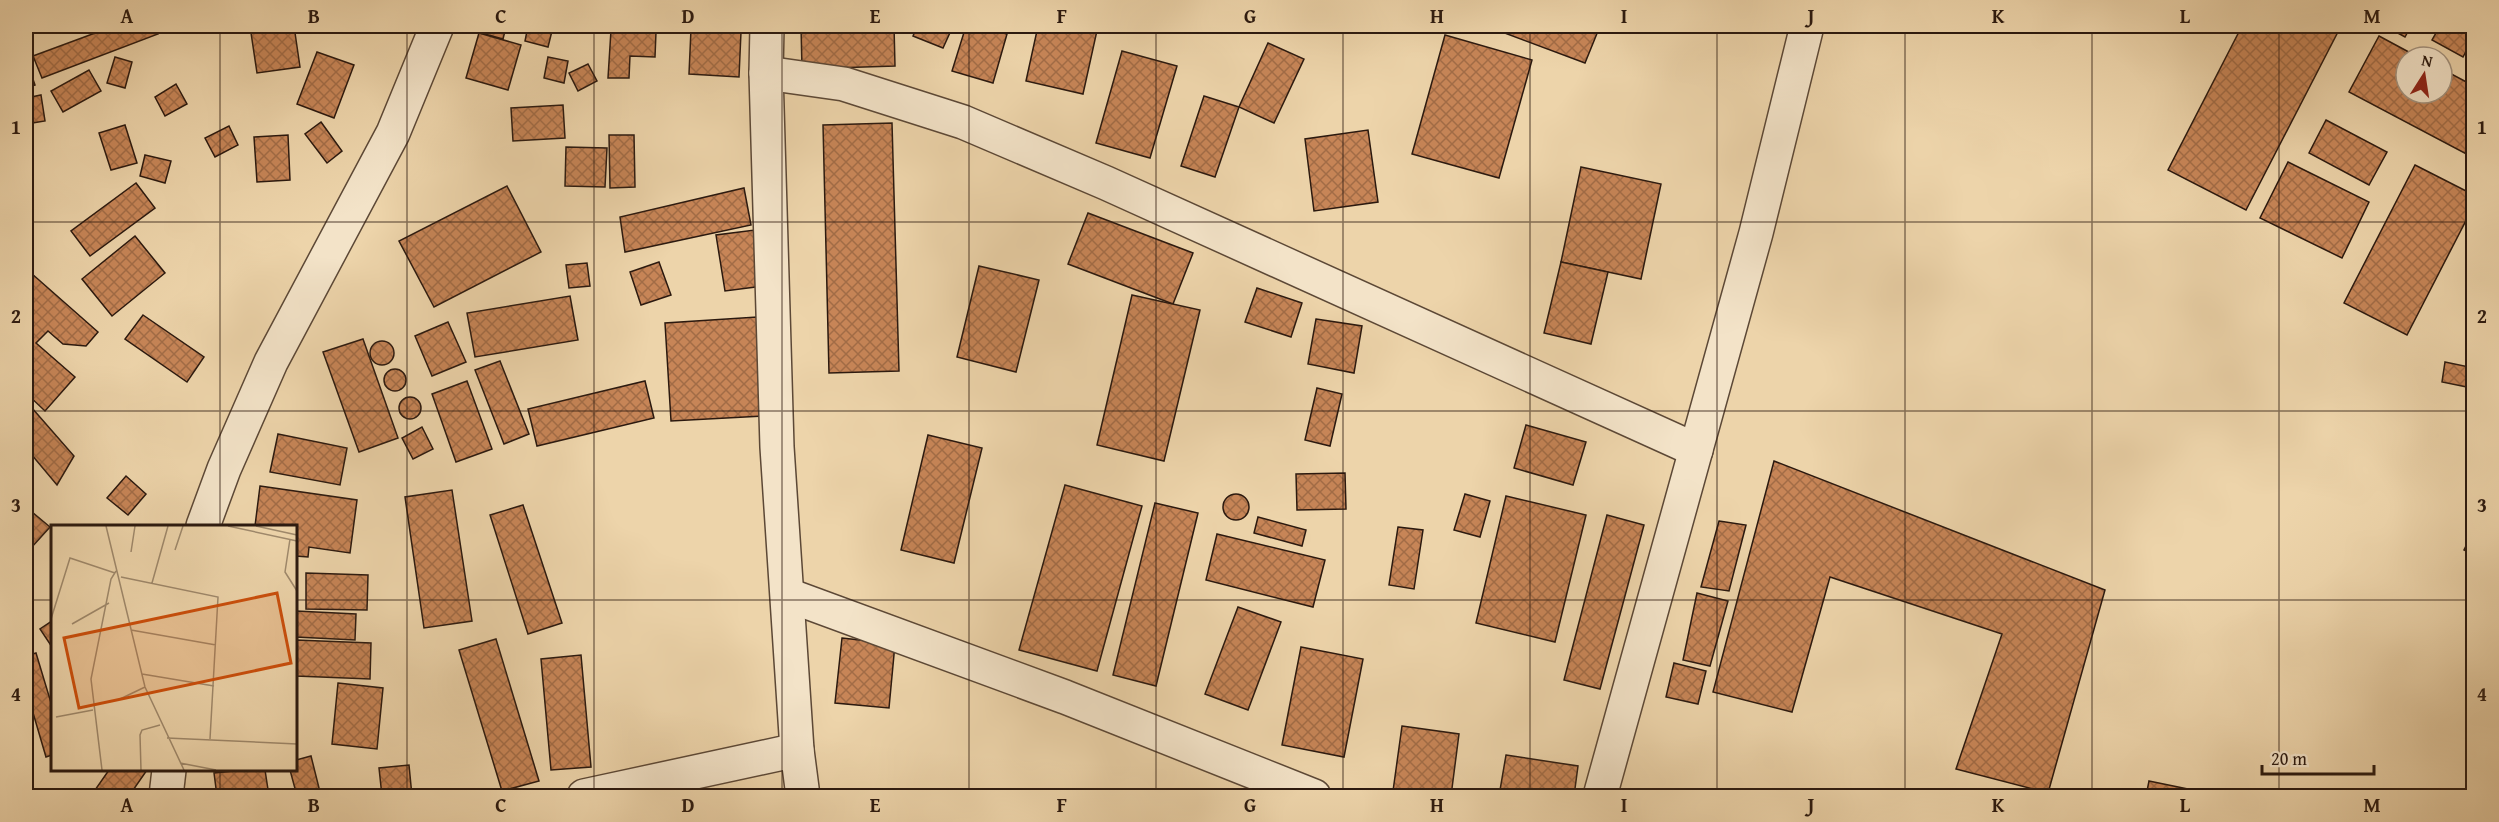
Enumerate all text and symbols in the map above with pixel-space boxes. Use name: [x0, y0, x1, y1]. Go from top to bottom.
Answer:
text: A: [121, 1, 134, 30]
text: B: [308, 1, 320, 30]
text: C: [495, 1, 507, 30]
text: D: [681, 1, 695, 30]
text: E: [870, 1, 881, 30]
text: F: [1057, 1, 1067, 30]
text: G: [1244, 1, 1256, 30]
text: H: [1430, 1, 1444, 30]
text: I: [1621, 1, 1627, 30]
text: J: [1805, 1, 1815, 30]
text: K: [1992, 1, 2005, 30]
text: L: [2180, 1, 2191, 30]
text: M: [2363, 1, 2381, 30]
north arrow: [2394, 45, 2454, 105]
text: N: [2419, 47, 2435, 73]
text: 1: [11, 112, 21, 141]
text: 1: [2477, 112, 2487, 141]
text: 2: [11, 301, 21, 330]
text: 2: [2477, 301, 2487, 330]
text: 3: [11, 490, 21, 519]
text: 3: [2477, 490, 2487, 519]
inset map: [51, 525, 297, 771]
text: 4: [11, 679, 21, 708]
text: 4: [2477, 679, 2487, 708]
scale bar: [2262, 738, 2374, 776]
text: 20 m: [2271, 745, 2307, 772]
text: A: [121, 790, 134, 819]
text: B: [308, 790, 320, 819]
text: C: [495, 790, 507, 819]
text: D: [681, 790, 695, 819]
text: E: [870, 790, 881, 819]
text: F: [1057, 790, 1067, 819]
text: G: [1244, 790, 1256, 819]
text: H: [1430, 790, 1444, 819]
text: I: [1621, 790, 1627, 819]
text: J: [1805, 790, 1815, 819]
text: K: [1992, 790, 2005, 819]
text: L: [2180, 790, 2191, 819]
text: M: [2363, 790, 2381, 819]

